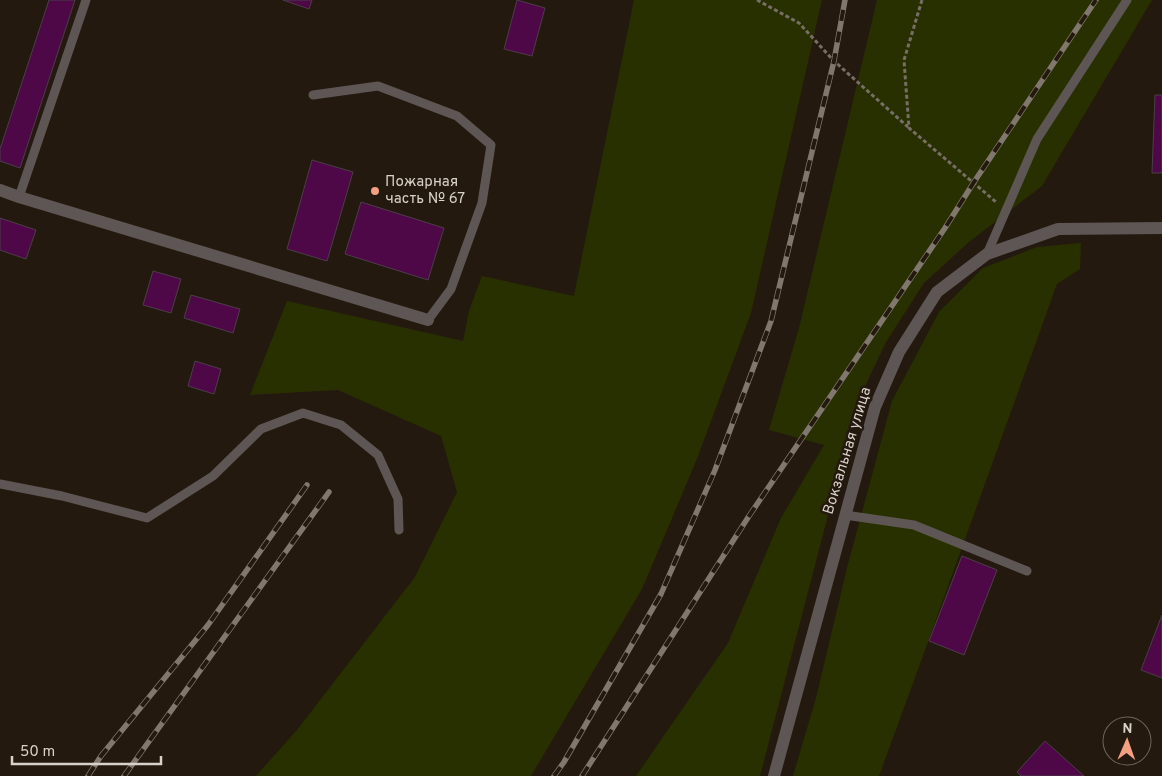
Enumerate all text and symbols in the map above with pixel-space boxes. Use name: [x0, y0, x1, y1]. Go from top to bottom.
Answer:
place label: Пожарная часть № 67: [385, 173, 465, 209]
marker: Пожарная часть № 67: [369, 185, 381, 197]
street label: Вокзальная улица: [820, 385, 876, 517]
north arrow: [1102, 716, 1152, 766]
text: N: [1122, 721, 1133, 738]
scale bar: [12, 734, 161, 766]
text: 50 m: [20, 743, 55, 762]

